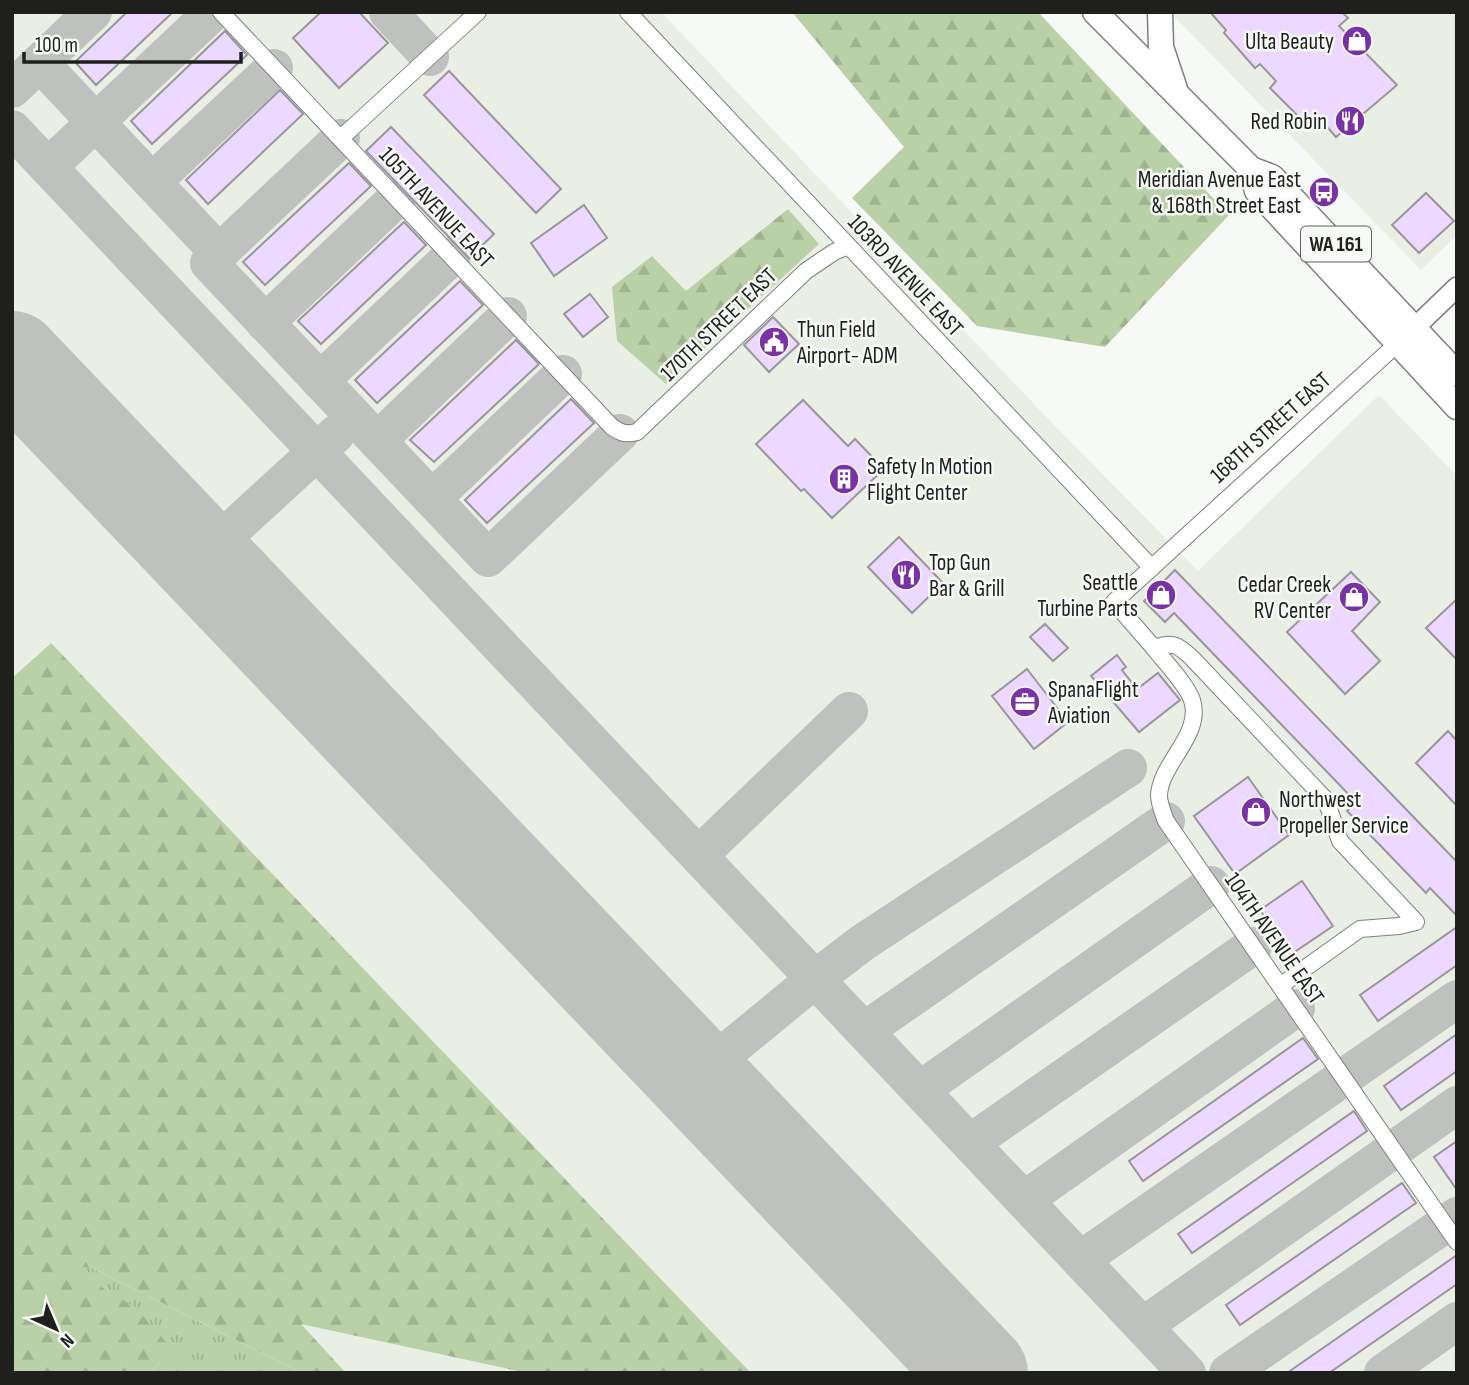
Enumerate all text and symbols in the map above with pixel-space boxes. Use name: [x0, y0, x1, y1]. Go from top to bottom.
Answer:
scale bar: [24, 21, 242, 65]
shop icon: Ulta Beauty: [1340, 24, 1374, 58]
place label: Ulta Beauty: [1245, 28, 1334, 56]
text: 100 m: [35, 33, 78, 58]
restaurant icon: Red Robin: [1333, 104, 1367, 138]
place label: Red Robin: [1251, 108, 1327, 136]
street label: 105TH AVENUE EAST: [373, 141, 500, 274]
place label: Meridian Avenue East & 168th Street East: [1138, 166, 1301, 220]
bus stop icon: Meridian Avenue East & 168th Street East: [1307, 175, 1341, 209]
street label: 103RD AVENUE EAST: [842, 209, 969, 343]
road number: WA 161: [1301, 226, 1371, 262]
street label: 170TH STREET EAST: [655, 262, 783, 387]
place label: Thun Field Airport- ADM: [796, 316, 898, 370]
public building icon: Thun Field Airport- ADM: [757, 325, 791, 359]
street label: 168TH STREET EAST: [1205, 366, 1337, 489]
place label: Safety In Motion Flight Center: [867, 453, 993, 507]
building icon: Safety In Motion Flight Center: [827, 462, 861, 496]
place label: Top Gun Bar & Grill: [929, 549, 1005, 603]
restaurant icon: Top Gun Bar & Grill: [889, 558, 923, 592]
place label: Seattle Turbine Parts: [1037, 569, 1138, 623]
place label: Cedar Creek RV Center: [1238, 571, 1331, 625]
shop icon: Seattle Turbine Parts: [1144, 578, 1178, 612]
shop icon: Cedar Creek RV Center: [1337, 580, 1371, 614]
place label: SpanaFlight Aviation: [1047, 676, 1139, 730]
office icon: SpanaFlight Aviation: [1008, 685, 1042, 719]
place label: Northwest Propeller Service: [1279, 786, 1409, 840]
shop icon: Northwest Propeller Service: [1239, 795, 1273, 829]
street label: 104TH AVENUE EAST: [1218, 867, 1330, 1010]
north arrow: [21, 1294, 91, 1364]
text: N: [55, 1328, 78, 1352]

